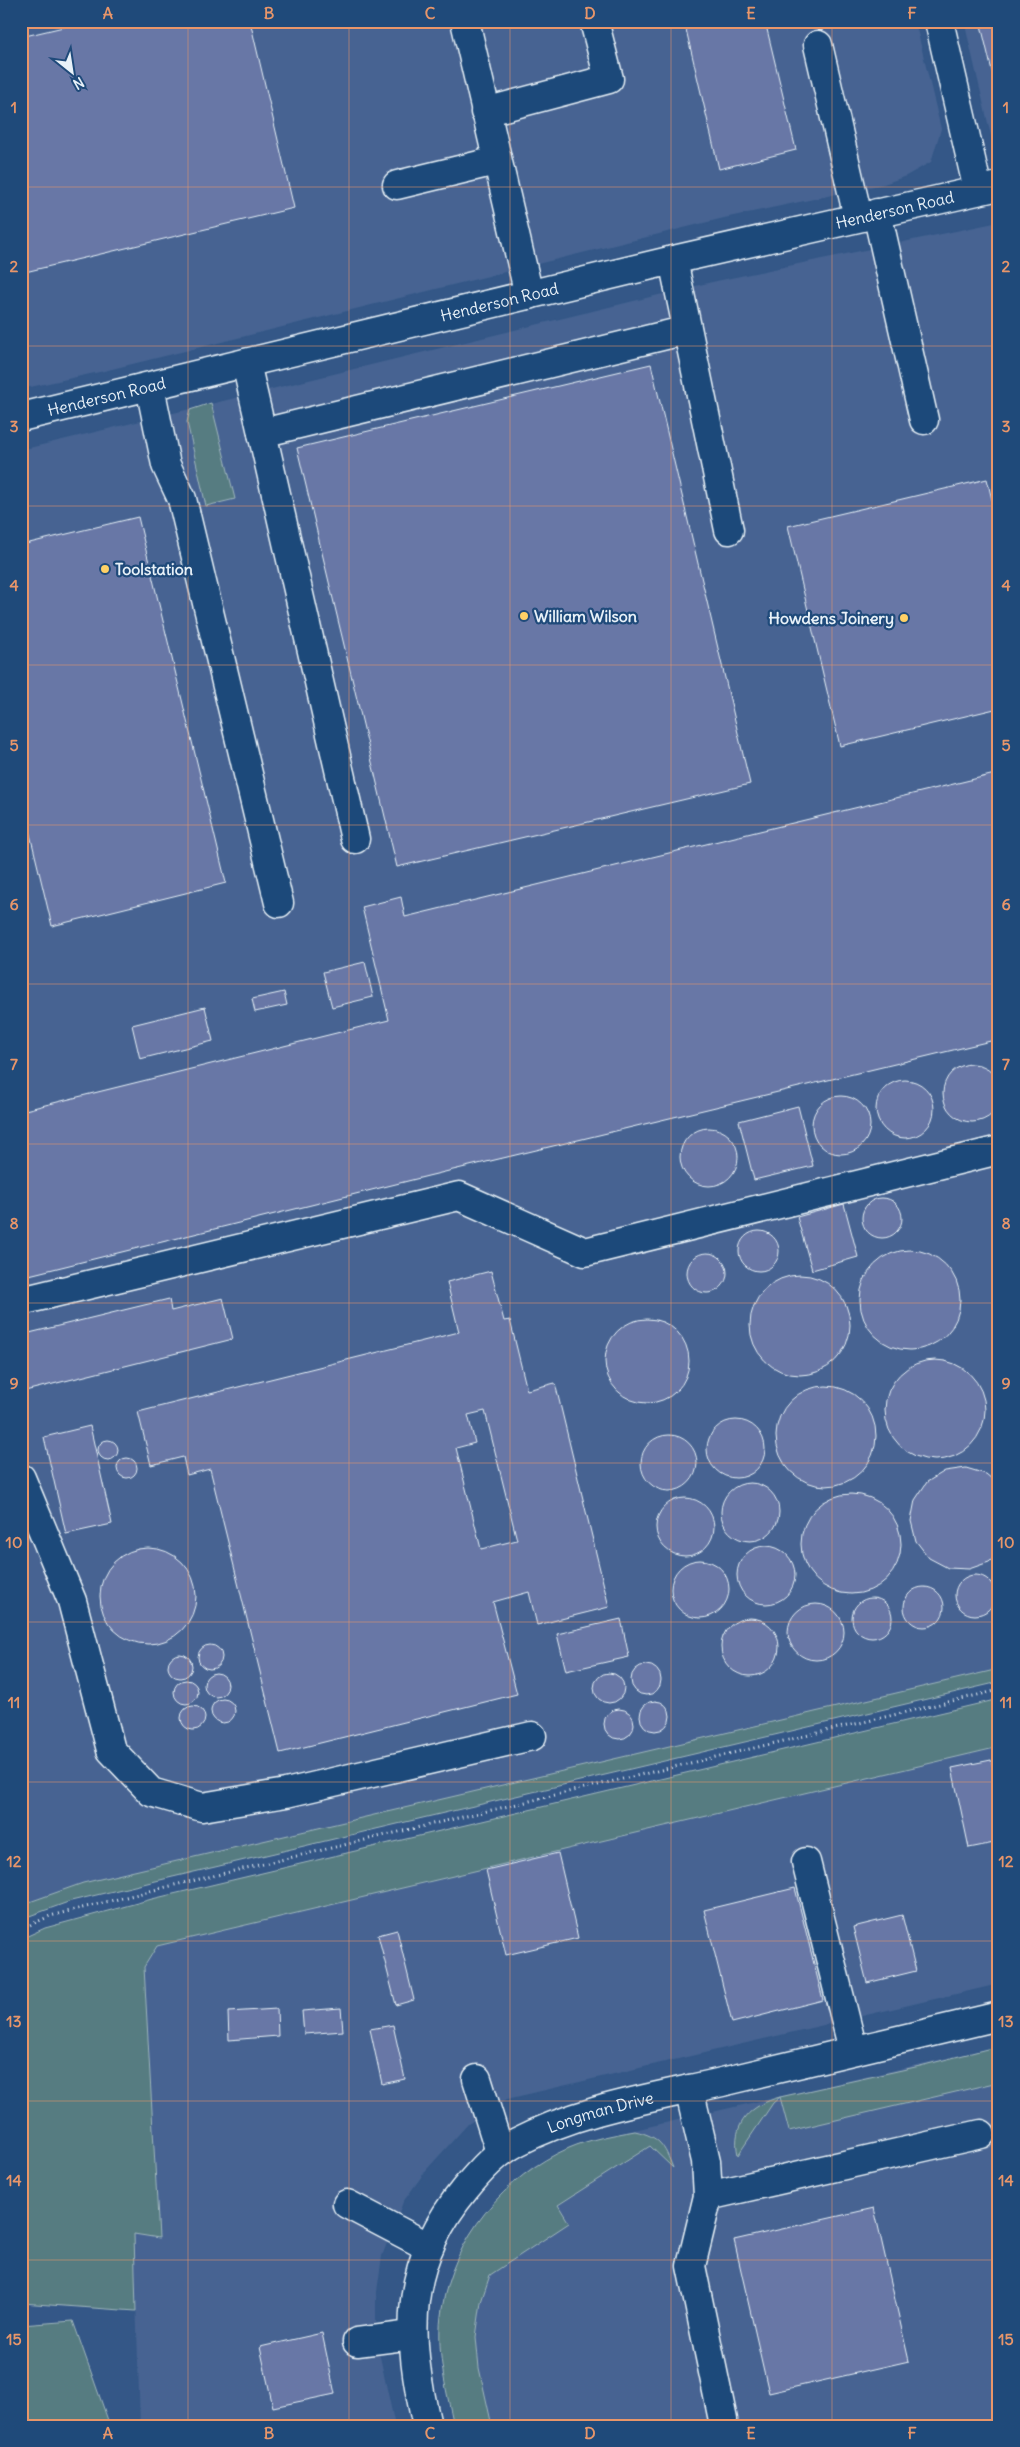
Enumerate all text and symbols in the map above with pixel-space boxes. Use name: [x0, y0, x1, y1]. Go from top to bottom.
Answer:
text: A: [103, 3, 113, 23]
text: B: [264, 3, 275, 23]
text: C: [425, 3, 436, 23]
text: D: [584, 3, 596, 23]
text: E: [746, 3, 756, 23]
text: F: [907, 3, 917, 23]
north arrow: [48, 48, 98, 98]
text: N: [70, 73, 87, 93]
text: 1: [11, 97, 17, 117]
text: 1: [1003, 97, 1009, 117]
street label: Henderson Road: [834, 187, 956, 233]
text: 2: [10, 256, 19, 276]
text: 2: [1002, 256, 1011, 276]
street label: Henderson Road: [438, 278, 560, 326]
street label: Henderson Road: [46, 373, 168, 420]
text: 3: [9, 416, 19, 436]
text: 3: [1001, 416, 1011, 436]
place label: Toolstation: [115, 559, 193, 579]
marker: Toolstation: [99, 563, 111, 575]
text: 4: [9, 575, 19, 595]
text: 4: [1001, 575, 1011, 595]
place label: William Wilson: [534, 606, 637, 626]
place label: Howdens Joinery: [768, 608, 894, 629]
marker: William Wilson: [518, 610, 530, 622]
marker: Howdens Joinery: [898, 612, 910, 624]
text: 5: [9, 735, 19, 755]
text: 5: [1001, 735, 1011, 755]
text: 6: [9, 894, 19, 914]
text: 6: [1001, 894, 1011, 914]
text: 7: [10, 1054, 18, 1074]
text: 7: [1002, 1054, 1010, 1074]
text: 8: [9, 1213, 19, 1233]
text: 8: [1001, 1213, 1011, 1233]
text: 9: [9, 1373, 19, 1393]
text: 9: [1001, 1373, 1011, 1393]
text: 10: [6, 1532, 22, 1552]
text: 10: [998, 1532, 1014, 1552]
text: 11: [8, 1692, 20, 1712]
text: 11: [1000, 1692, 1012, 1712]
text: 12: [6, 1851, 22, 1871]
text: 12: [998, 1851, 1014, 1871]
text: 13: [6, 2011, 22, 2031]
text: 13: [998, 2011, 1014, 2031]
street label: Longman Drive: [544, 2087, 655, 2137]
text: 14: [6, 2170, 22, 2190]
text: 14: [998, 2170, 1014, 2190]
text: 15: [6, 2329, 22, 2349]
text: 15: [998, 2329, 1014, 2349]
text: A: [103, 2423, 113, 2443]
text: B: [264, 2423, 275, 2443]
text: C: [425, 2423, 436, 2443]
text: D: [584, 2423, 596, 2443]
text: E: [746, 2423, 756, 2443]
text: F: [907, 2423, 917, 2443]

